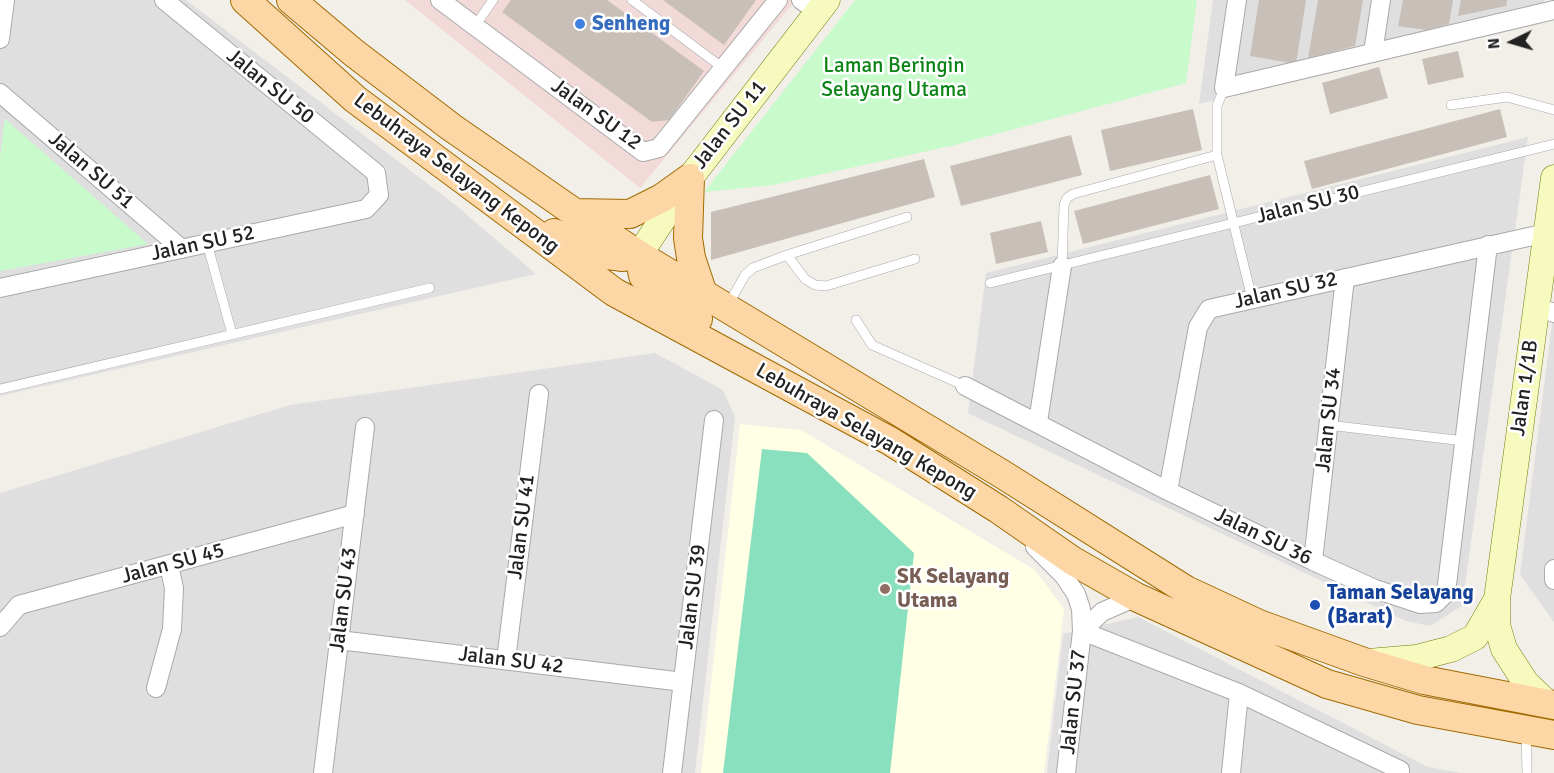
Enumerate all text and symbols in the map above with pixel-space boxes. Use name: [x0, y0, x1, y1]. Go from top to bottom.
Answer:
place label: Senheng: [592, 11, 670, 37]
north arrow: [1482, 12, 1542, 72]
marker: Senheng: [573, 17, 587, 31]
text: N: [1484, 37, 1505, 50]
street label: Jalan SU 50: [221, 44, 319, 130]
park label: Laman Beringin Selayang Utama: [821, 53, 967, 103]
street label: Jalan SU 12: [546, 74, 646, 156]
street label: Jalan SU 11: [688, 76, 772, 174]
street label: Lebuhraya Selayang Kepong: [348, 88, 564, 260]
street label: Jalan SU 51: [43, 127, 139, 215]
street label: Jalan SU 30: [1254, 180, 1362, 230]
street label: Jalan SU 52: [149, 221, 257, 267]
street label: Jalan SU 32: [1232, 267, 1340, 315]
street label: Jalan 1/1B: [1506, 338, 1544, 438]
street label: Lebuhraya Selayang Kepong: [751, 358, 981, 506]
street label: Jalan SU 34: [1311, 366, 1347, 474]
street label: Jalan SU 41: [503, 473, 541, 581]
street label: Jalan SU 36: [1210, 503, 1316, 571]
street label: Jalan SU 45: [119, 538, 227, 590]
street label: Jalan SU 39: [674, 543, 712, 651]
street label: Jalan SU 43: [325, 546, 363, 654]
place label: SK Selayang Utama: [897, 564, 1009, 614]
place label: Taman Selayang (Barat): [1327, 580, 1474, 630]
marker: SK Selayang Utama: [878, 582, 892, 596]
marker: Taman Selayang (Barat): [1308, 598, 1322, 612]
street label: Jalan SU 42: [457, 642, 565, 680]
street label: Jalan SU 37: [1056, 648, 1092, 756]

